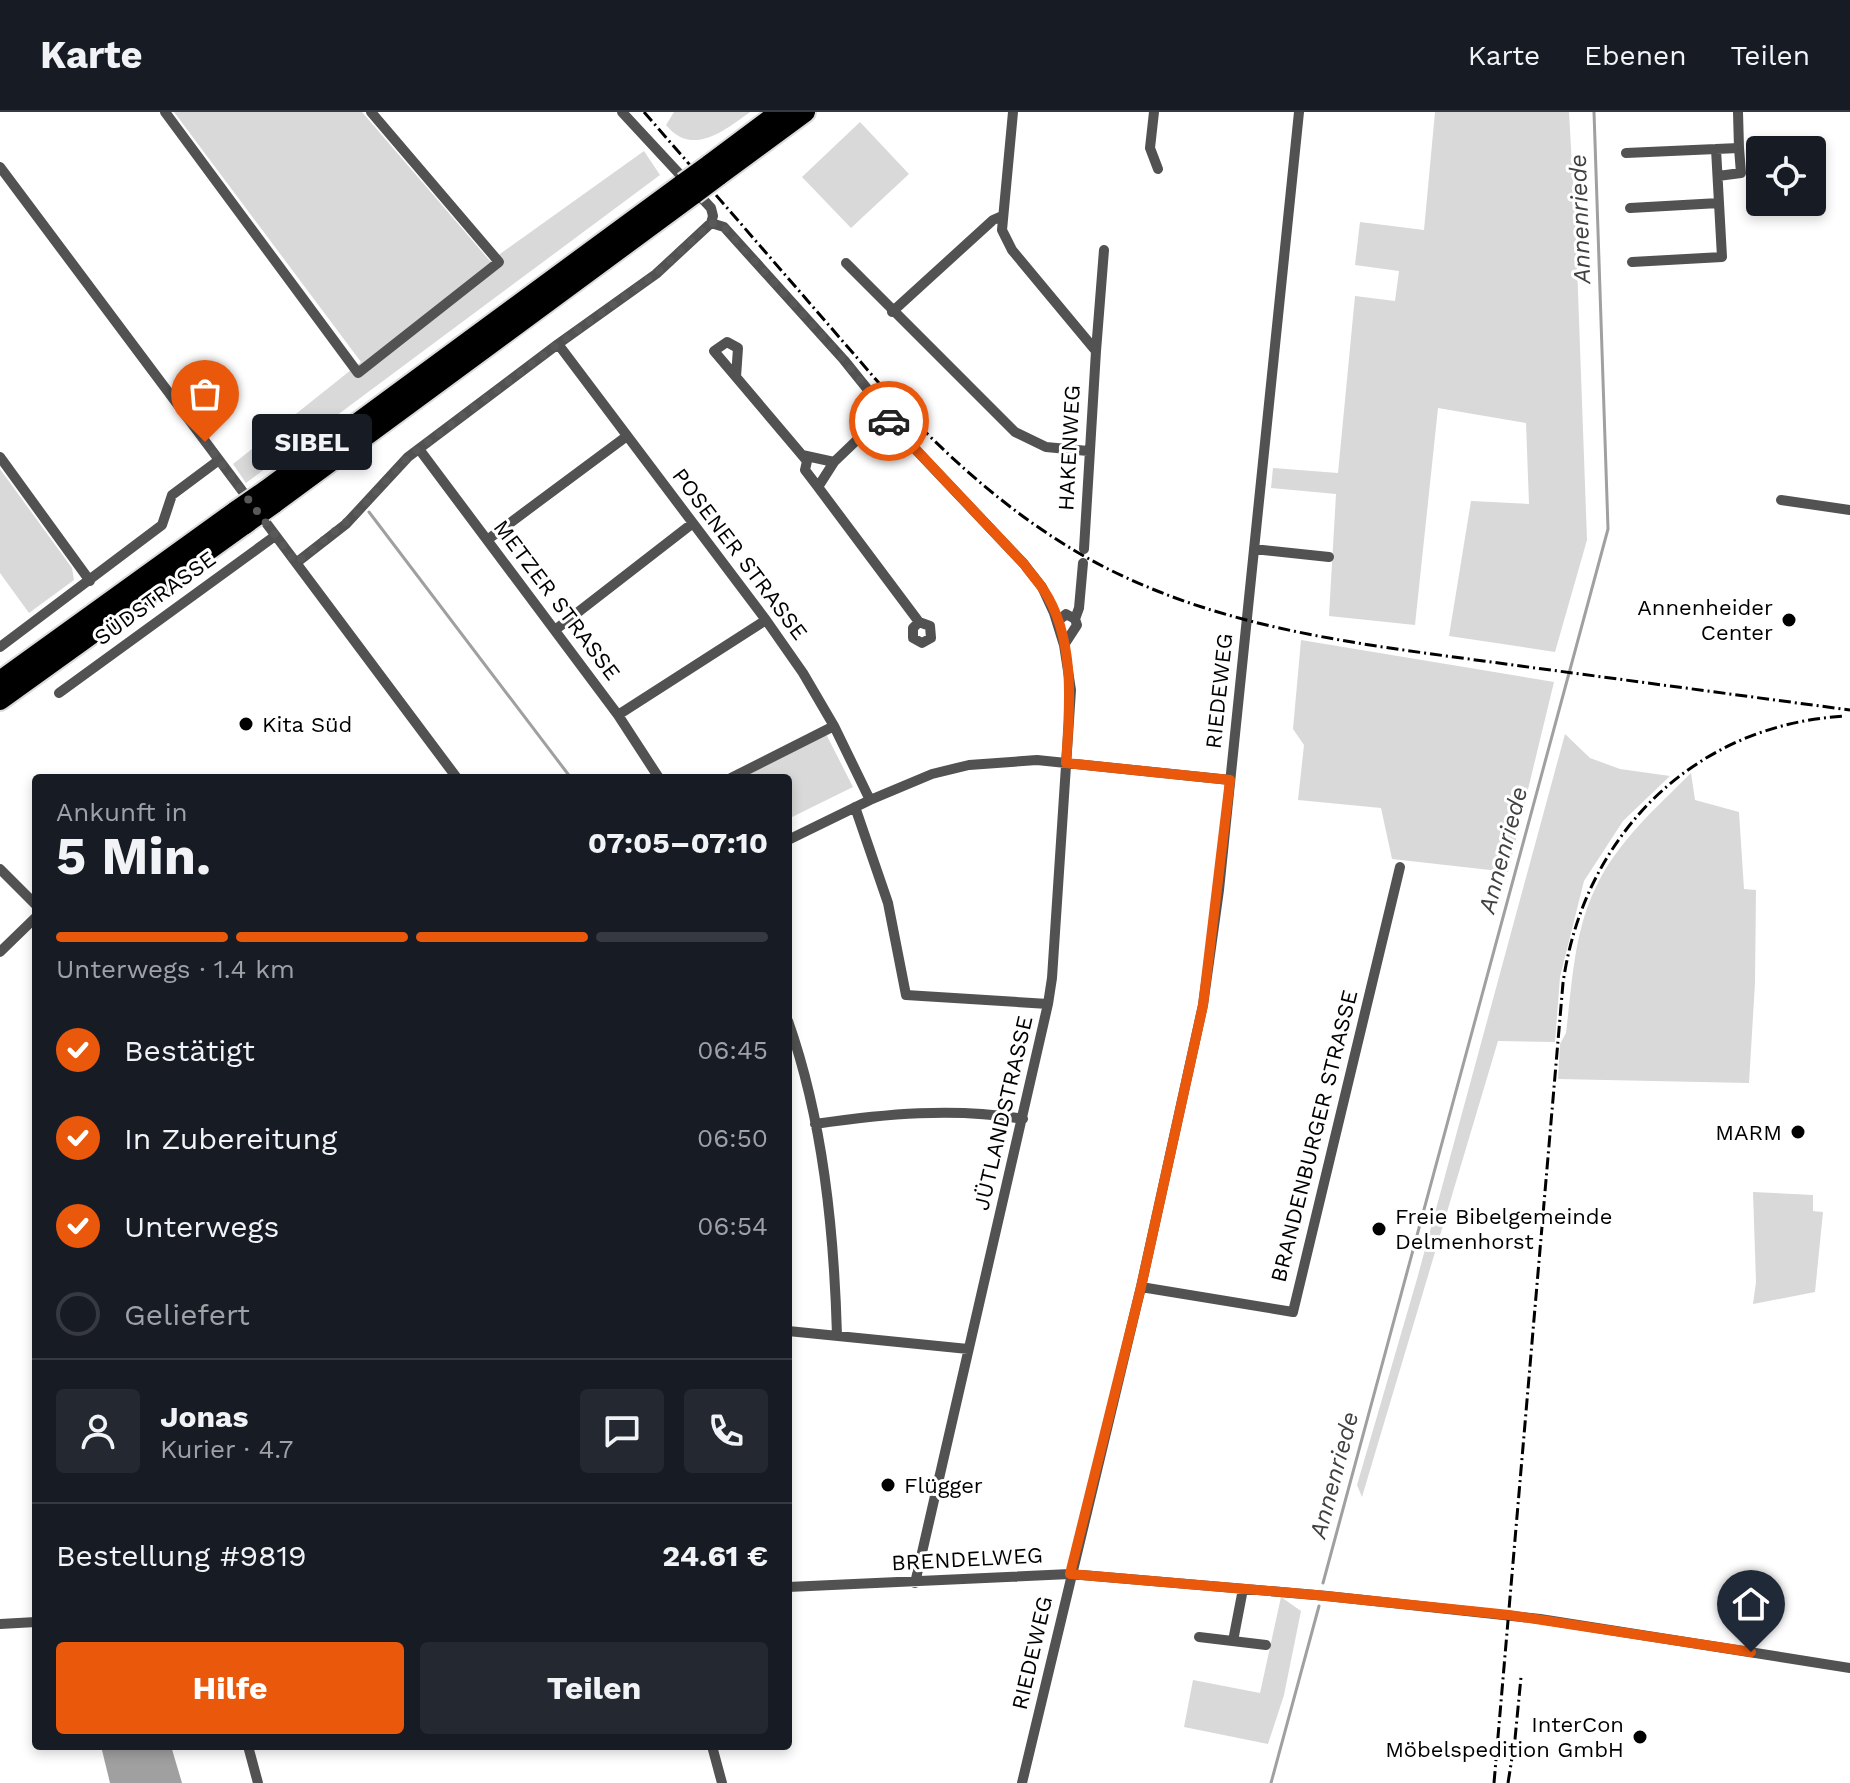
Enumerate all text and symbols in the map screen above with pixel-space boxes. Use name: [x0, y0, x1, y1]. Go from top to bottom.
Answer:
text: Karte: [40, 33, 143, 77]
text: Karte: [1468, 39, 1540, 72]
text: Ebenen: [1584, 39, 1687, 72]
text: Teilen: [1731, 39, 1810, 72]
map controls: [1746, 136, 1826, 216]
button: locate: [1746, 136, 1826, 216]
water label: Annenriede: [1564, 154, 1596, 285]
pin: [171, 360, 239, 442]
icon: bag: [183, 372, 227, 416]
courier: [849, 381, 929, 461]
street label: HAKENWEG: [1053, 384, 1085, 512]
icon: car: [867, 399, 911, 443]
callout: SIBEL: [253, 414, 373, 470]
text: SIBEL: [275, 427, 349, 457]
street label: POSENER STRASSE: [667, 463, 813, 645]
street label: METZER STRASSE: [489, 515, 625, 685]
street label: SÜDSTRASSE: [90, 546, 220, 650]
place label: Annenheider Center: [1637, 595, 1773, 645]
marker: Annenheider Center: [1780, 611, 1798, 629]
street label: RIEDEWEG: [1201, 632, 1237, 750]
place label: Kita Süd: [262, 712, 352, 737]
marker: Kita Süd: [237, 715, 255, 733]
water label: Annenriede: [1472, 784, 1533, 917]
text: Ankunft in: [56, 797, 188, 827]
text: 07:05–07:10: [588, 825, 768, 860]
text: 5 Min.: [56, 826, 211, 887]
text: Unterwegs · 1.4 km: [56, 954, 295, 984]
street label: BRANDENBURGER STRASSE: [1266, 987, 1362, 1285]
street label: JÜTLANDSTRASSE: [968, 1013, 1038, 1213]
icon: check: [56, 1028, 100, 1072]
text: Bestätigt: [124, 1033, 255, 1068]
text: 06:45: [697, 1035, 768, 1065]
icon: check: [56, 1116, 100, 1160]
place label: MARM: [1715, 1120, 1782, 1145]
text: In Zubereitung: [124, 1121, 337, 1156]
text: 06:50: [697, 1123, 768, 1153]
marker: MARM: [1789, 1123, 1807, 1141]
icon: check: [56, 1204, 100, 1248]
place label: Freie Bibelgemeinde Delmenhorst: [1395, 1204, 1612, 1254]
text: Unterwegs: [124, 1209, 279, 1244]
text: 06:54: [697, 1211, 768, 1241]
marker: Freie Bibelgemeinde Delmenhorst: [1370, 1220, 1388, 1238]
text: Geliefert: [124, 1297, 250, 1332]
button: person: [56, 1389, 140, 1473]
button: chat: [580, 1389, 664, 1473]
button: phone: [684, 1389, 768, 1473]
text: Jonas: [160, 1399, 248, 1434]
water label: Annenriede: [1303, 1409, 1364, 1542]
text: Kurier · 4.7: [160, 1434, 293, 1464]
place label: Flügger: [904, 1473, 983, 1498]
marker: Flügger: [879, 1476, 897, 1494]
text: Bestellung #9819: [56, 1538, 307, 1573]
text: 24.61 €: [662, 1538, 768, 1573]
street label: BRENDELWEG: [891, 1543, 1043, 1575]
pin: [1717, 1570, 1785, 1652]
icon: home: [1729, 1582, 1773, 1626]
street label: RIEDEWEG: [1007, 1594, 1057, 1712]
button: Hilfe: [56, 1642, 404, 1734]
button: Teilen: [420, 1642, 768, 1734]
place label: InterCon Möbelspedition GmbH: [1385, 1712, 1624, 1762]
marker: InterCon Möbelspedition GmbH: [1631, 1728, 1649, 1746]

